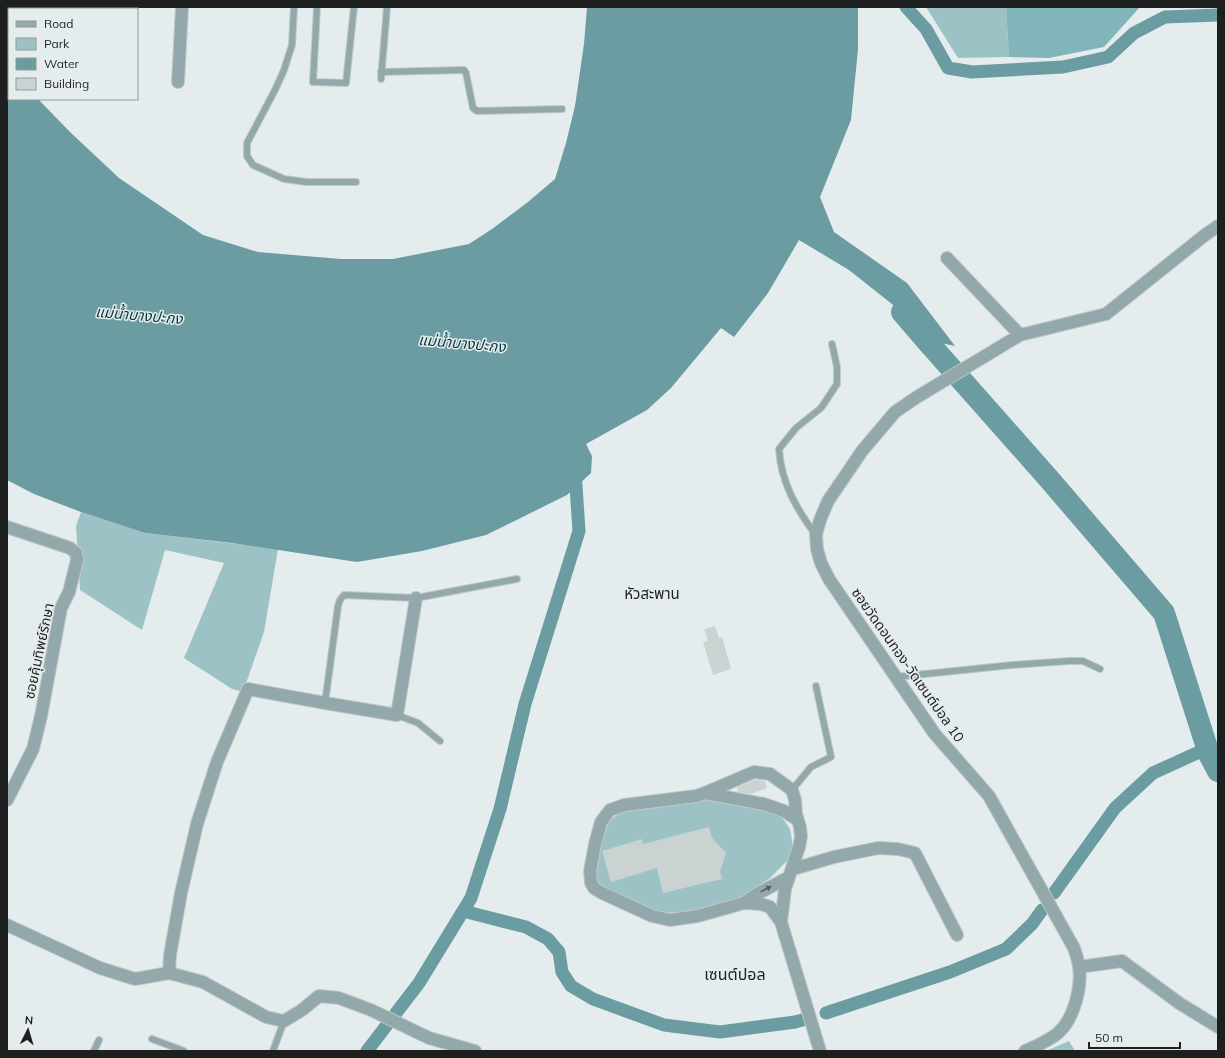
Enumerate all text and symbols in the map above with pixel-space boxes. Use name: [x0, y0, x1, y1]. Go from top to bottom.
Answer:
legend: [8, 8, 138, 100]
text: Road: [44, 16, 73, 31]
text: Park: [44, 36, 70, 51]
text: Water: [44, 56, 80, 71]
text: Building: [44, 76, 89, 91]
water label: แม่น้ำบางปะกง: [95, 301, 184, 328]
water label: แม่น้ำบางปะกง: [418, 329, 507, 356]
district label: หัวสะพาน: [624, 584, 680, 603]
street label: ซอยวัดดอนทอง-วัดเซนต์ปอล 10: [848, 584, 968, 746]
street label: ซอยคุ้มทิพย์รักษา: [20, 601, 58, 701]
one-way arrow: [760, 886, 772, 893]
district label: เซนต์ปอล: [704, 964, 766, 984]
north arrow: [8, 1010, 48, 1050]
text: N: [24, 1013, 34, 1027]
scale bar: [1089, 1024, 1180, 1050]
text: 50 m: [1095, 1030, 1123, 1045]

